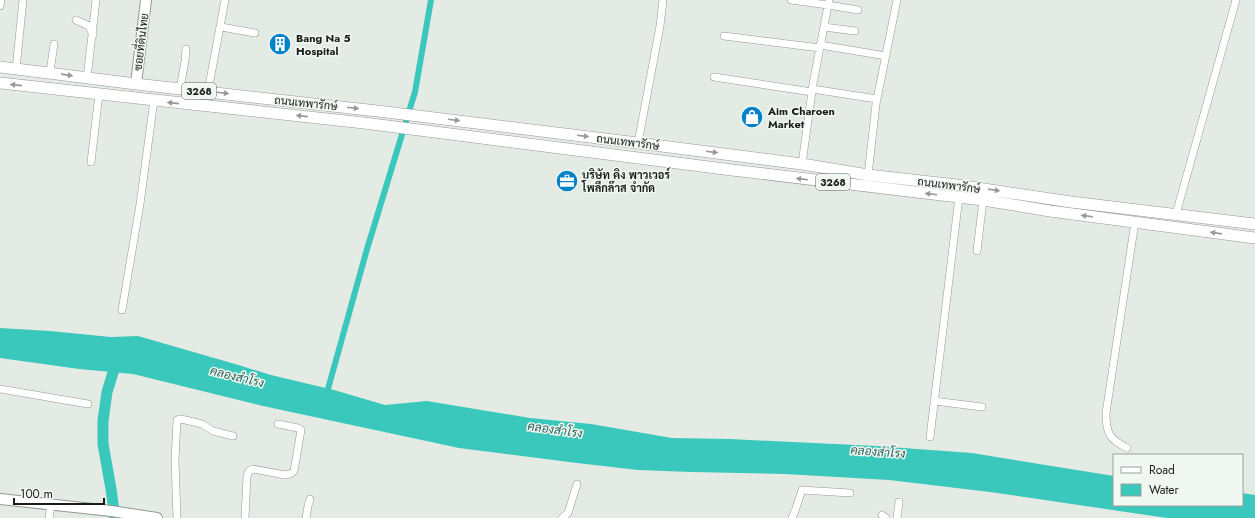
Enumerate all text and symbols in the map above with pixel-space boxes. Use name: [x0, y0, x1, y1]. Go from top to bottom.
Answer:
street label: ซอยที่ดินไทย: [127, 12, 152, 72]
place label: Bang Na 5 Hospital: [296, 30, 351, 59]
building icon: Bang Na 5 Hospital: [267, 31, 293, 57]
one-way arrow: [60, 72, 73, 78]
one-way arrow: [10, 81, 22, 88]
road number: 3268: [182, 83, 216, 99]
one-way arrow: [217, 90, 229, 96]
street label: ถนนเทพารักษ์: [274, 92, 339, 114]
one-way arrow: [167, 99, 179, 106]
place label: Aim Charoen Market: [767, 103, 835, 132]
shop icon: Aim Charoen Market: [739, 104, 765, 130]
one-way arrow: [347, 105, 359, 111]
one-way arrow: [296, 113, 308, 120]
one-way arrow: [448, 117, 460, 123]
street label: ถนนเทพารักษ์: [596, 130, 661, 154]
one-way arrow: [577, 133, 589, 139]
one-way arrow: [706, 149, 718, 155]
place label: บริษัท คิง พาวเวอร์ โพลีกล๊าส จำกัด: [581, 167, 671, 196]
office icon: บริษัท คิง พาวเวอร์ โพลีกล๊าส จำกัด: [554, 168, 580, 194]
street label: ถนนเทพารักษ์: [917, 173, 982, 197]
road number: 3268: [816, 174, 850, 190]
one-way arrow: [796, 176, 808, 182]
one-way arrow: [988, 187, 1000, 193]
one-way arrow: [925, 191, 937, 197]
one-way arrow: [1081, 213, 1094, 219]
one-way arrow: [1210, 230, 1222, 236]
water label: คลองสำโรง: [208, 362, 267, 393]
water label: คลองสำโรง: [526, 417, 584, 443]
water label: คลองสำโรง: [850, 441, 907, 463]
legend: [1113, 454, 1243, 506]
text: Road: [1149, 461, 1175, 479]
scale bar: [14, 480, 104, 506]
text: Water: [1149, 481, 1180, 499]
text: 100 m: [20, 485, 53, 503]

